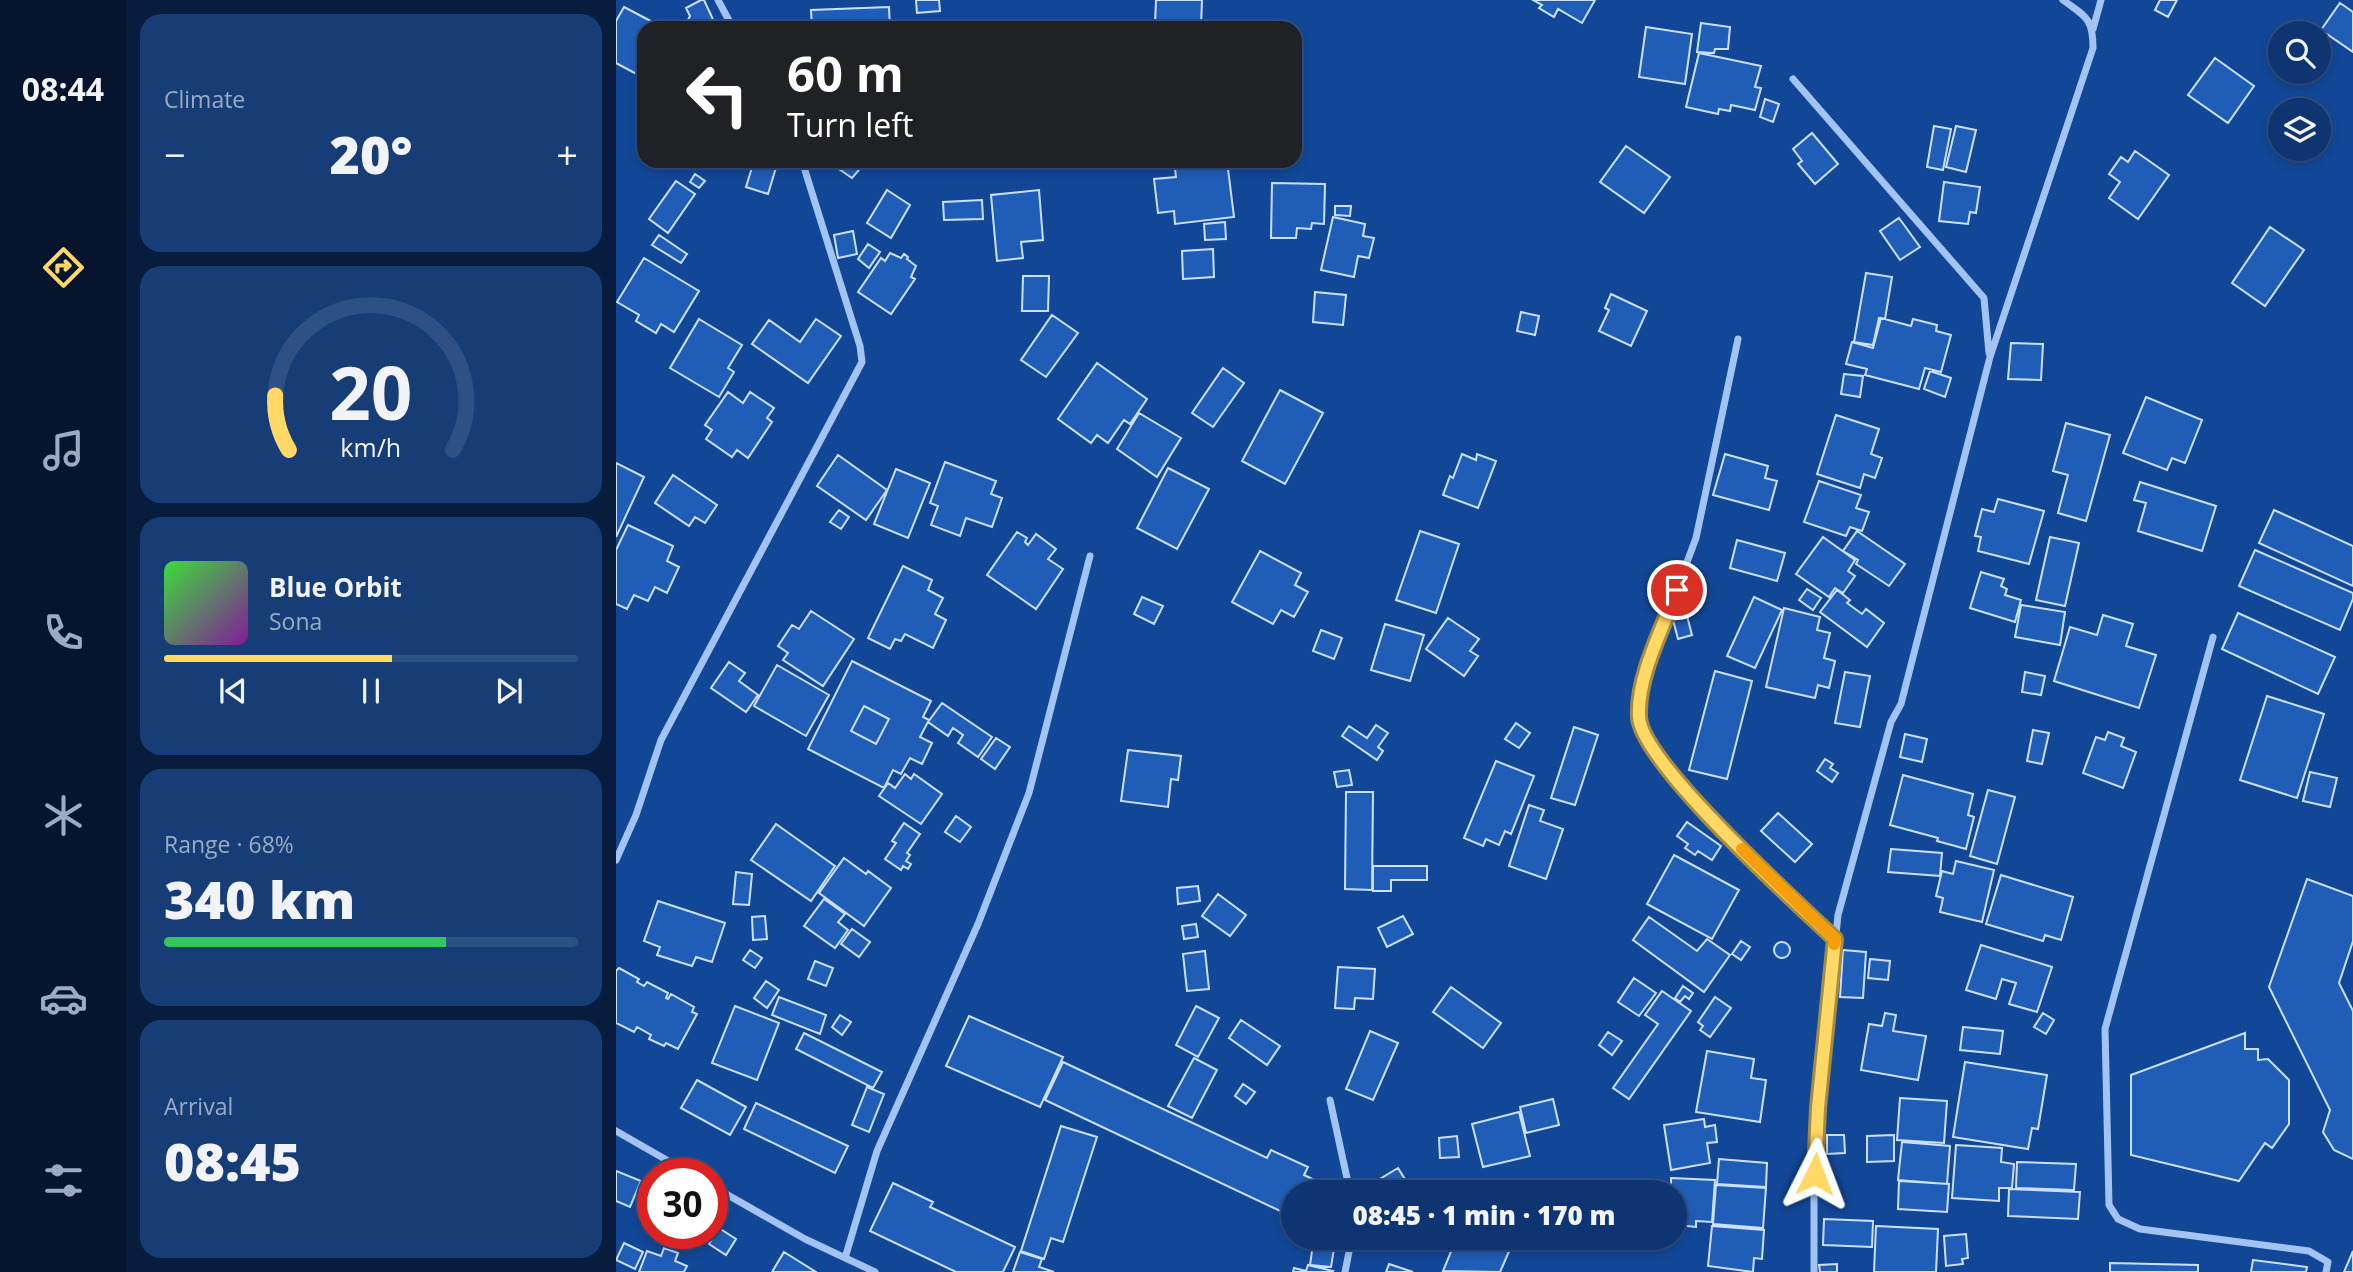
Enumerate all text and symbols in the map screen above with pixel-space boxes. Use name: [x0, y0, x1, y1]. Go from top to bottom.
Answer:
map controls: [2268, 21, 2331, 161]
button: search: [2268, 21, 2331, 84]
text: 60 m: [787, 40, 904, 106]
icon: left: [672, 49, 763, 140]
text: 08:44: [22, 67, 104, 110]
text: Climate: [164, 83, 245, 115]
button: layers: [2268, 98, 2331, 161]
text: Turn left: [787, 103, 913, 146]
text: 20°: [330, 118, 412, 189]
text: −: [164, 128, 186, 180]
text: +: [556, 128, 578, 180]
icon: directions: [39, 243, 88, 292]
text: 20: [329, 343, 413, 442]
icon: music: [39, 426, 88, 475]
text: km/h: [341, 430, 401, 464]
pin: [1647, 560, 1707, 620]
text: Blue Orbit: [269, 569, 402, 605]
icon: arrive: [1658, 571, 1696, 609]
text: Sona: [269, 605, 322, 637]
icon: phone: [39, 608, 88, 657]
icon: previous: [214, 672, 252, 710]
icon: pause: [352, 672, 390, 710]
icon: next: [490, 672, 528, 710]
icon: climate: [39, 791, 88, 840]
text: Range · 68%: [164, 828, 294, 860]
text: 340 km: [164, 863, 355, 934]
icon: car: [39, 974, 88, 1023]
text: Arrival: [164, 1090, 233, 1122]
text: 08:45: [164, 1125, 301, 1196]
position arrow: [1778, 1137, 1852, 1211]
icon: filters: [39, 1156, 88, 1205]
speed limit sign: 30: [637, 1158, 728, 1249]
text: 08:45 · 1 min · 170 m: [1353, 1197, 1615, 1233]

